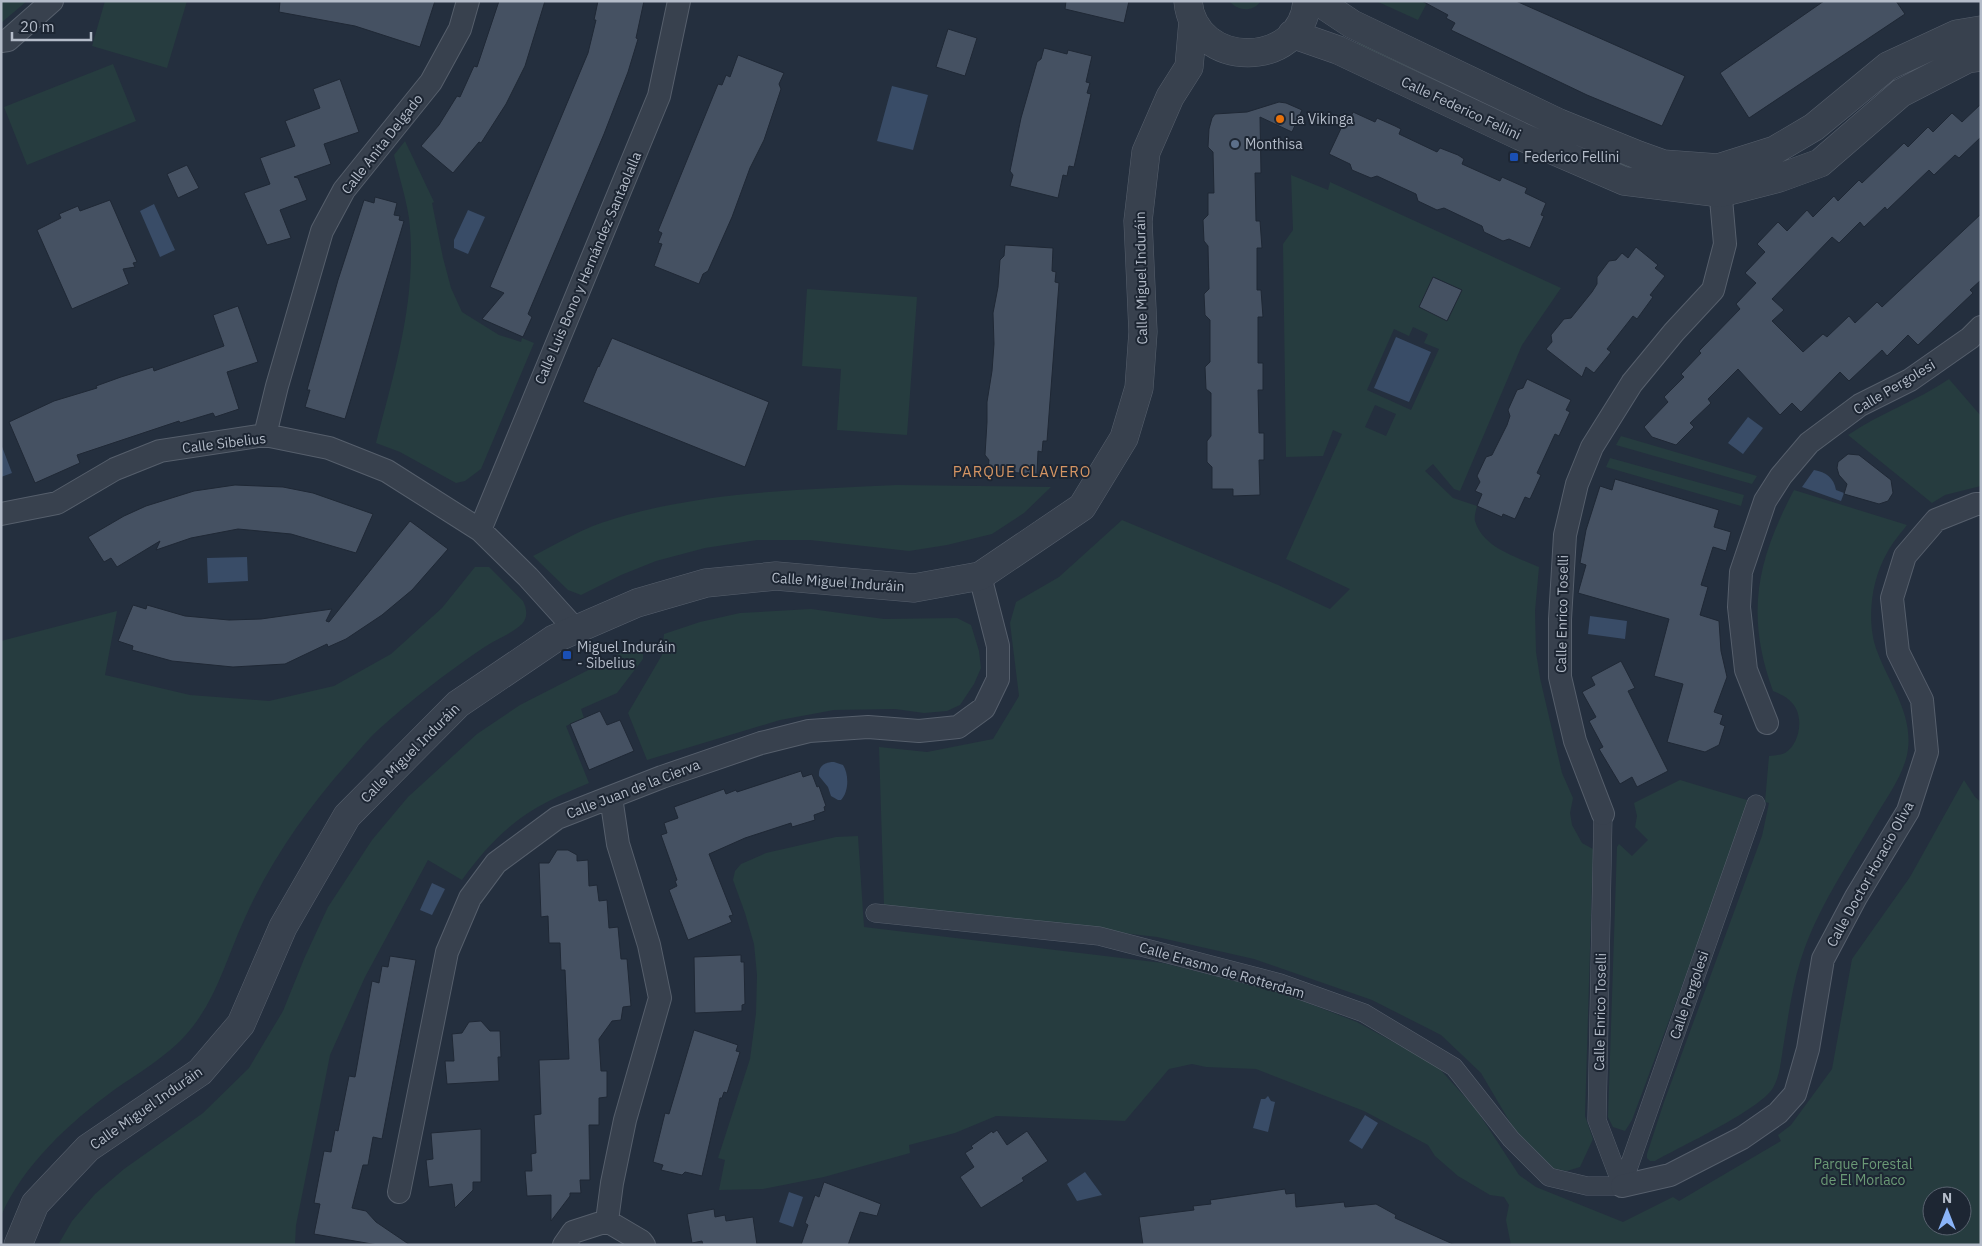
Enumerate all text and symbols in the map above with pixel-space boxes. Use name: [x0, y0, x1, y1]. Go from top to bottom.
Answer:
scale bar: [12, 10, 91, 42]
text: 20 m: [20, 17, 55, 36]
street label: Calle Federico Fellini: [1398, 72, 1524, 144]
street label: Calle Anita Delgado: [337, 90, 427, 198]
place label: La Vikinga: [1290, 110, 1354, 128]
marker: La Vikinga: [1274, 113, 1286, 125]
place label: Monthisa: [1245, 135, 1303, 153]
marker: Monthisa: [1229, 138, 1241, 150]
street label: Calle Luis Bono y Hernández Santaolalla: [531, 148, 646, 387]
place label: Federico Fellini: [1524, 148, 1619, 166]
marker: Federico Fellini: [1508, 151, 1520, 163]
street label: Calle Miguel Induráin: [1131, 211, 1151, 345]
street label: Calle Pergolesi: [1850, 355, 1938, 419]
street label: Calle Sibelius: [181, 429, 267, 457]
district label: PARQUE CLAVERO: [953, 462, 1091, 481]
street label: Calle Enrico Toselli: [1552, 555, 1572, 673]
street label: Calle Miguel Induráin: [771, 568, 905, 596]
place label: Miguel Induráin - Sibelius: [577, 638, 676, 672]
marker: Miguel Induráin - Sibelius: [561, 649, 573, 661]
street label: Calle Miguel Induráin: [357, 700, 463, 806]
street label: Calle Juan de la Cierva: [564, 755, 703, 823]
street label: Calle Doctor Horacio Oliva: [1822, 798, 1918, 950]
street label: Calle Erasmo de Rotterdam: [1137, 938, 1307, 1002]
street label: Calle Pergolesi: [1665, 948, 1713, 1042]
street label: Calle Enrico Toselli: [1590, 953, 1610, 1071]
street label: Calle Miguel Induráin: [86, 1062, 206, 1154]
park label: Parque Forestal de El Morlaco: [1814, 1155, 1913, 1189]
north arrow: [1922, 1186, 1972, 1236]
text: N: [1942, 1189, 1952, 1207]

